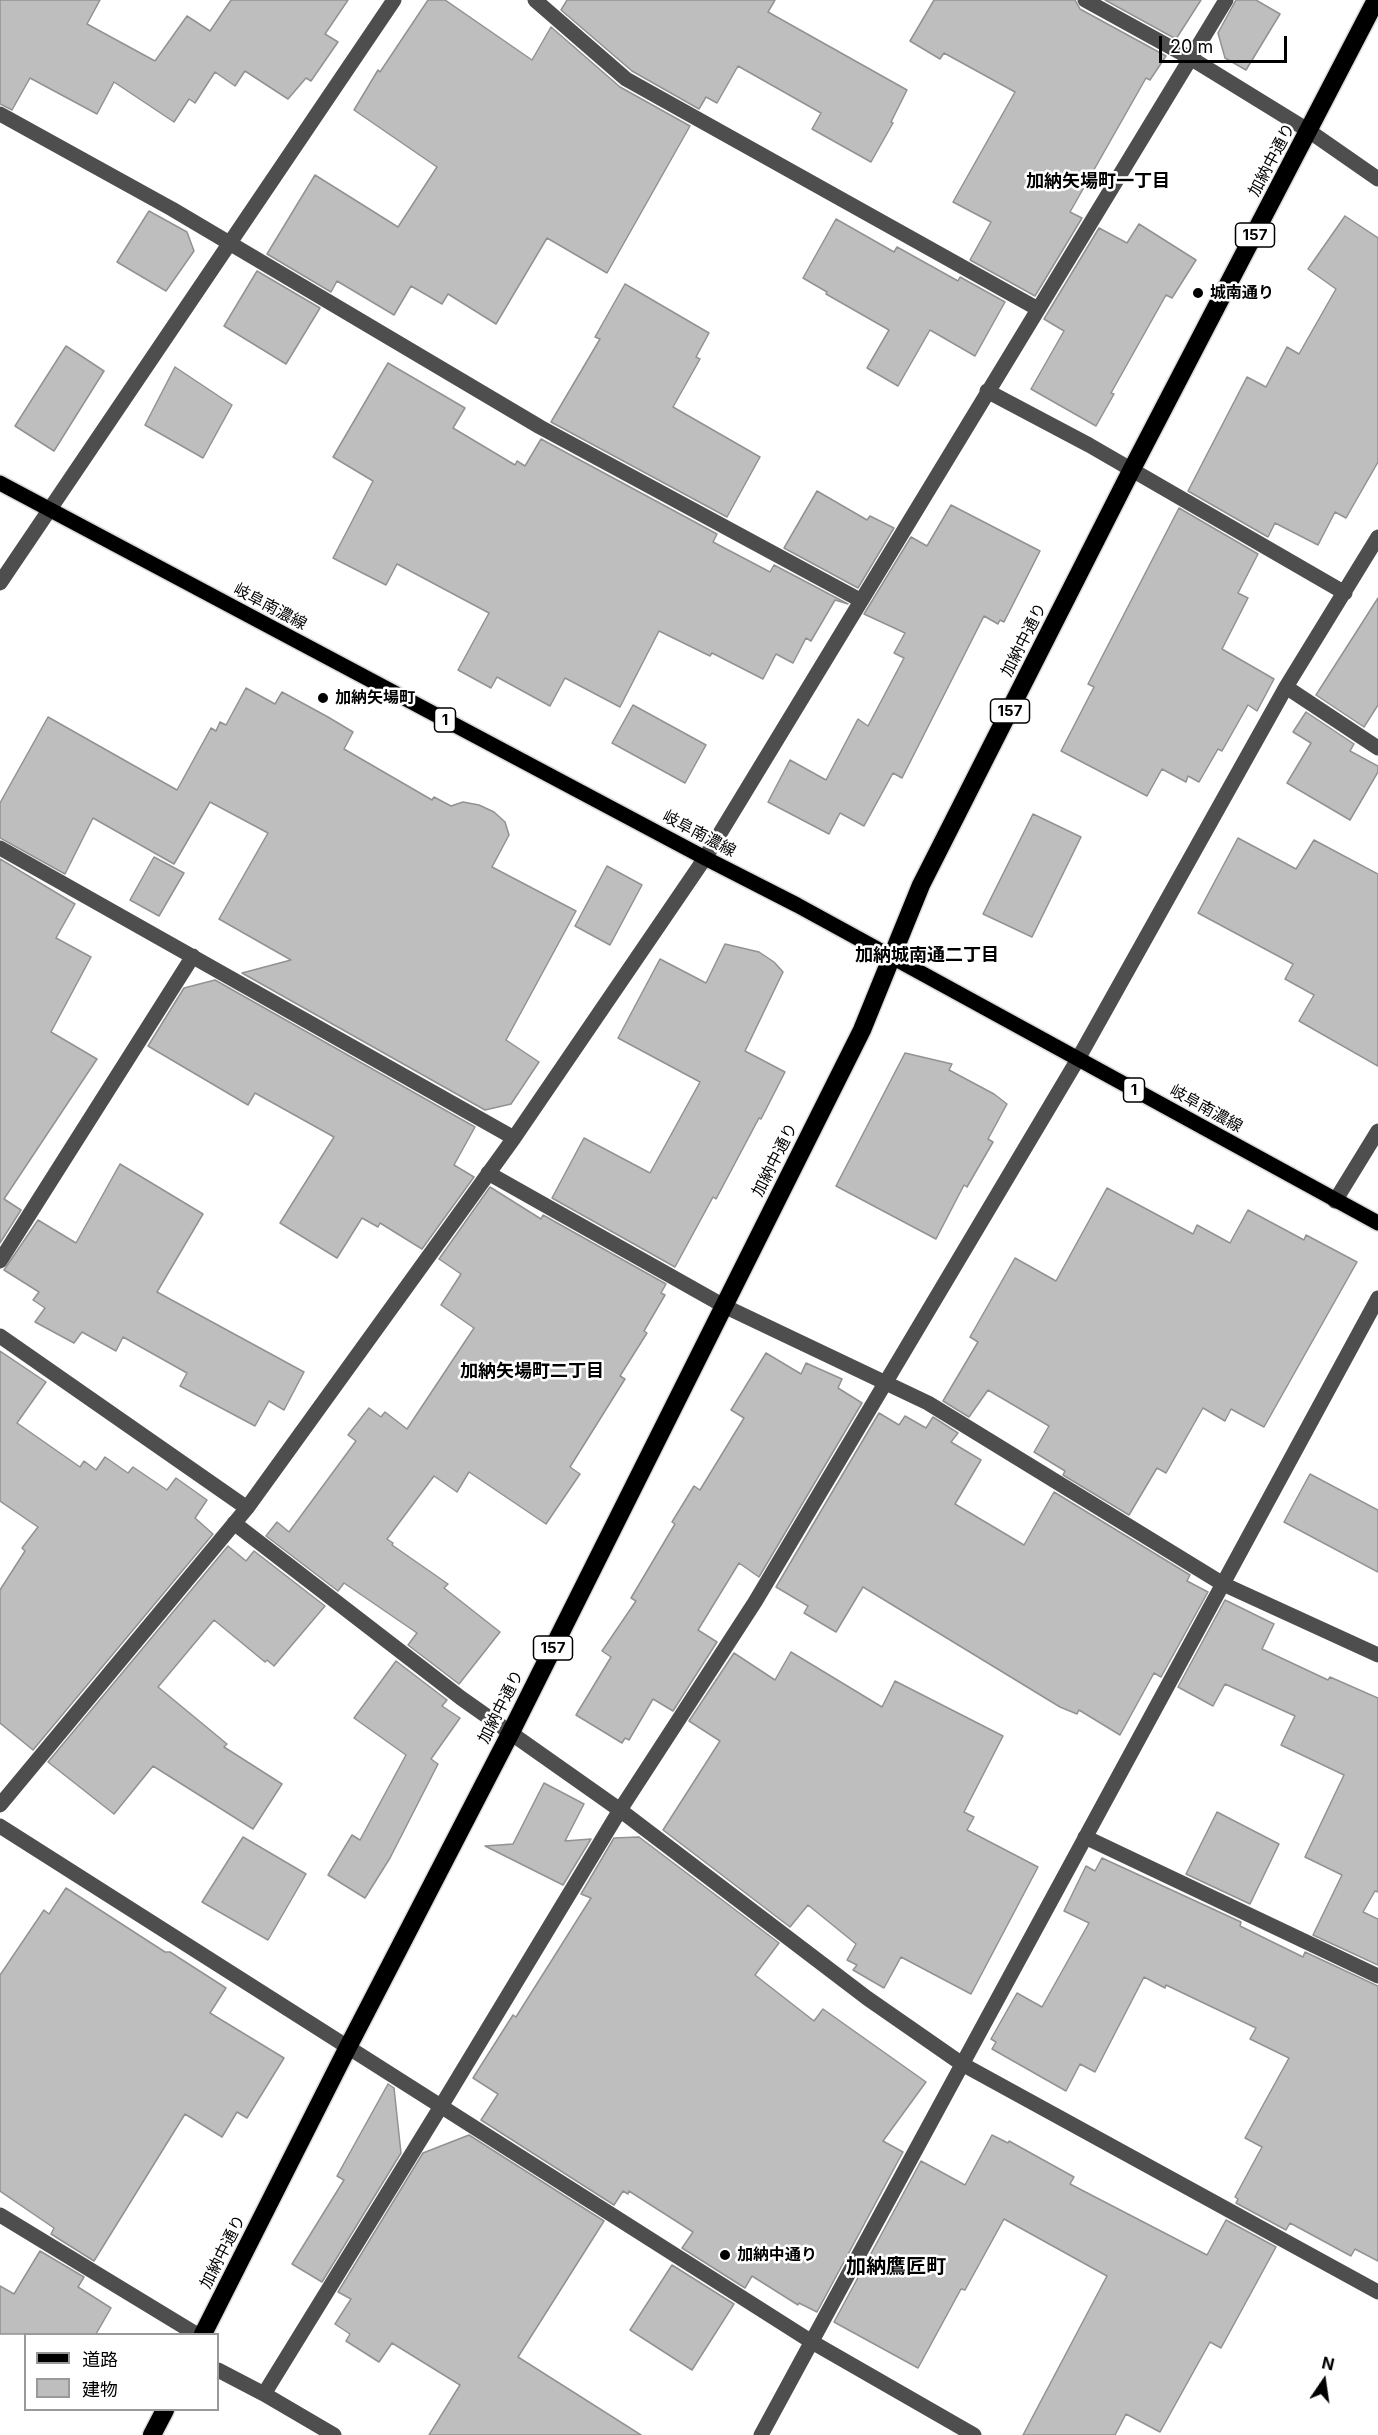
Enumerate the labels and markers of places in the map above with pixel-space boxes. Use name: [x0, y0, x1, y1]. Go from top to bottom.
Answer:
place label: 城南通り: [1210, 283, 1274, 303]
marker: 城南通り: [1191, 286, 1205, 300]
place label: 加納矢場町: [335, 688, 415, 708]
marker: 加納矢場町: [316, 691, 330, 705]
place label: 加納中通り: [737, 2245, 817, 2265]
marker: 加納中通り: [718, 2248, 732, 2262]

